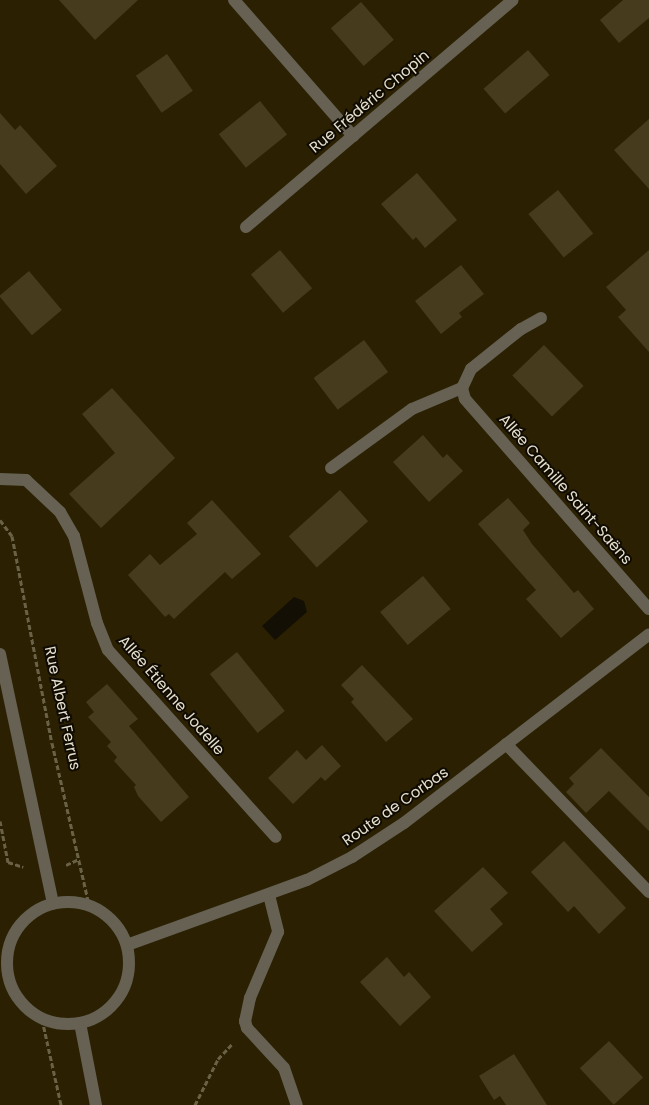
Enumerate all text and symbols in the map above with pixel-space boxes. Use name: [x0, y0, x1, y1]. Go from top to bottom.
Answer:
street label: Rue Frédéric Chopin: [306, 46, 432, 156]
street label: Allée Camille Saint-Saëns: [496, 410, 636, 568]
street label: Allée Étienne Jodelle: [115, 632, 229, 758]
street label: Rue Albert Ferrus: [41, 645, 85, 771]
street label: Route de Corbas: [338, 763, 452, 849]

